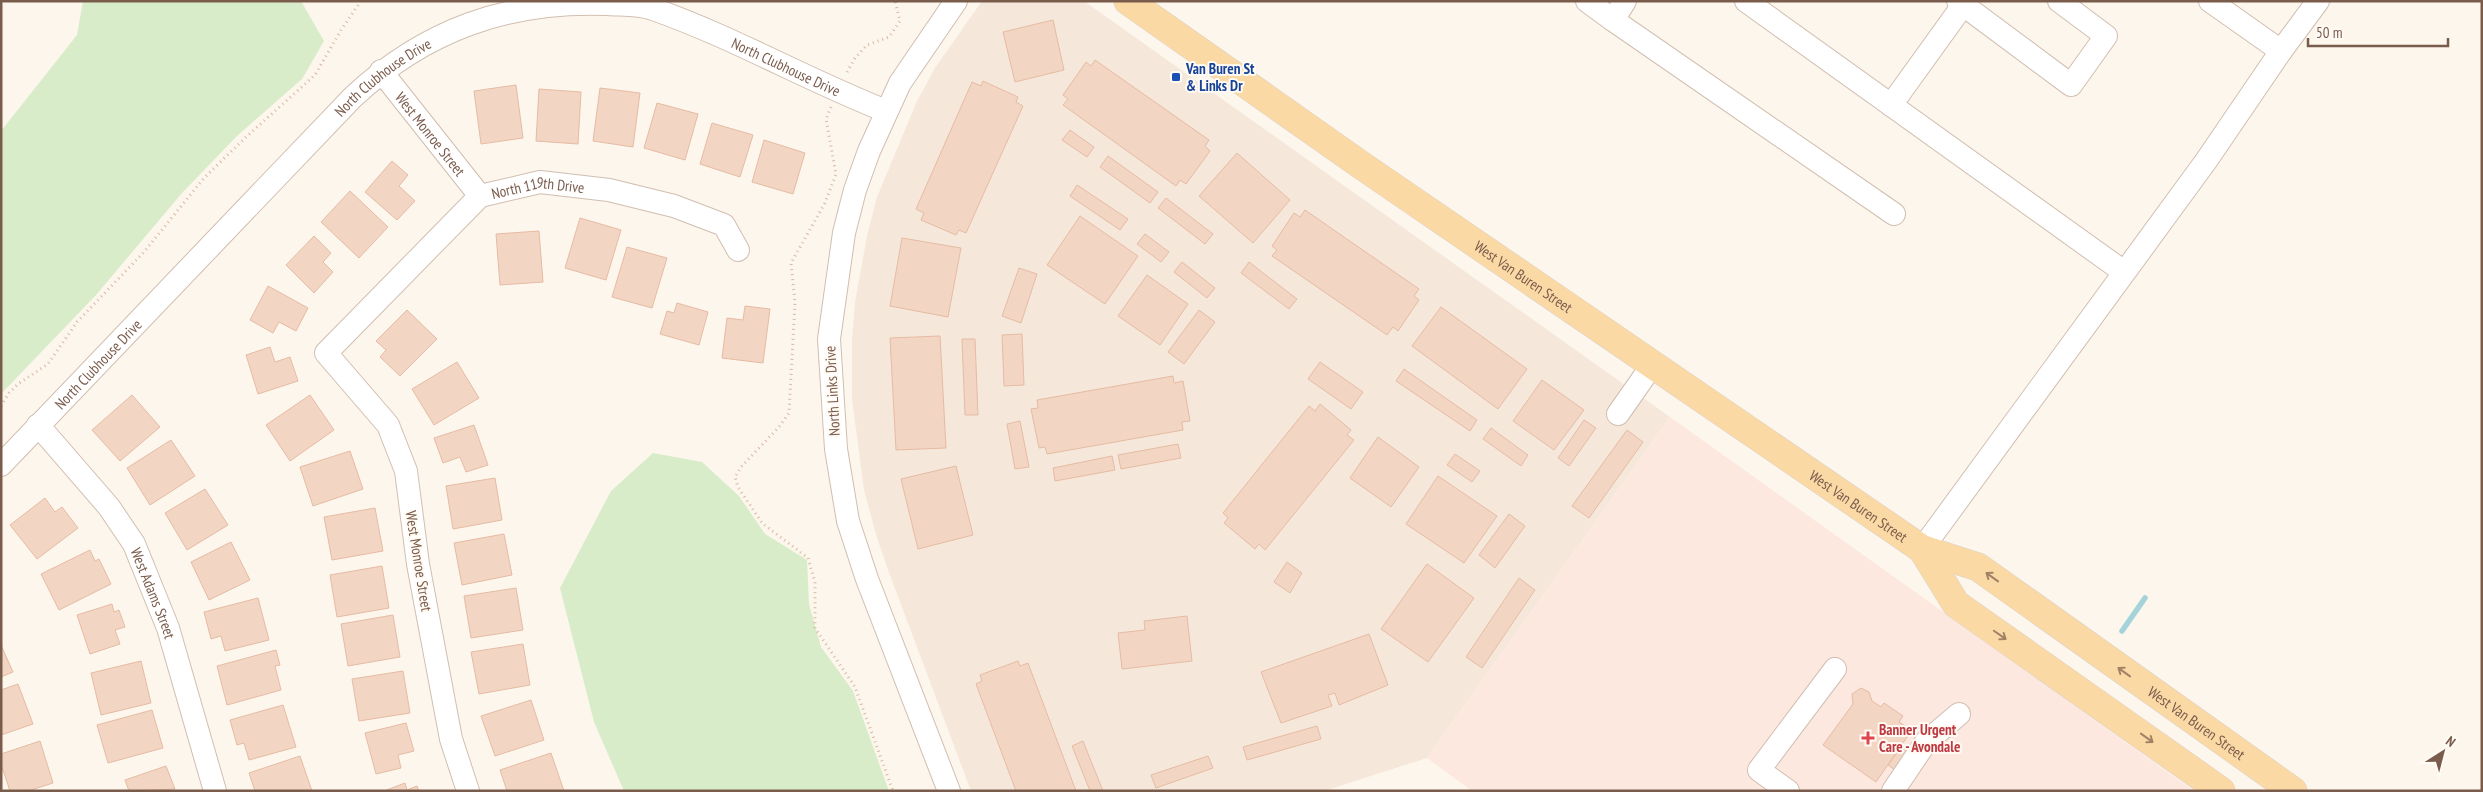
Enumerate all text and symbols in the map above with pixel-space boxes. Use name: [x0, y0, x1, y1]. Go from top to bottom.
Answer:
scale bar: [2308, 15, 2448, 47]
text: 50 m: [2316, 23, 2342, 42]
street label: North Clubhouse Drive: [330, 33, 434, 120]
street label: North Clubhouse Drive: [729, 33, 843, 100]
place label: Van Buren St & Links Dr: [1185, 59, 1255, 95]
marker: Van Buren St & Links Dr: [1170, 71, 1182, 83]
street label: West Monroe Street: [392, 88, 470, 180]
street label: North 119th Drive: [489, 172, 586, 203]
street label: West Van Buren Street: [1471, 236, 1576, 317]
street label: North Clubhouse Drive: [50, 315, 145, 413]
street label: North Links Drive: [820, 345, 844, 437]
street label: West Van Buren Street: [1806, 465, 1911, 546]
street label: West Monroe Street: [402, 509, 436, 613]
street label: West Adams Street: [127, 545, 180, 641]
one-way arrow: [1985, 572, 1999, 582]
one-way arrow: [1993, 630, 2007, 640]
one-way arrow: [2117, 667, 2131, 677]
street label: West Van Buren Street: [2144, 682, 2249, 764]
place label: Banner Urgent Care - Avondale: [1879, 720, 1960, 756]
north arrow: [2418, 727, 2468, 777]
marker: Banner Urgent Care - Avondale: [1861, 731, 1875, 745]
text: N: [2442, 732, 2459, 751]
one-way arrow: [2140, 733, 2154, 743]

